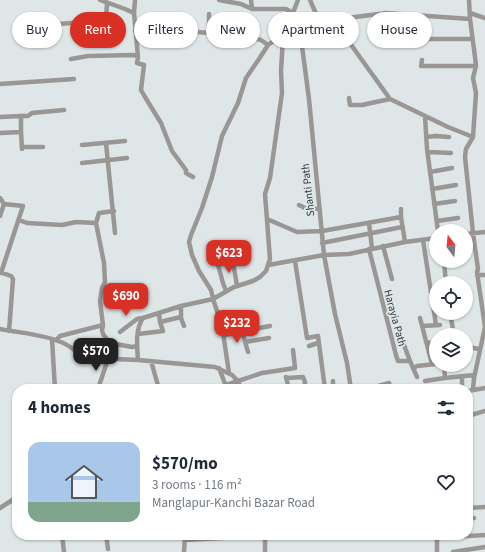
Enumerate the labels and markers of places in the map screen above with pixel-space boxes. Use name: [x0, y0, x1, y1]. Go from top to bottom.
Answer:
pin: $623: [205, 240, 253, 274]
pin: $690: [102, 283, 150, 317]
pin: $232: [213, 310, 261, 344]
pin: $570: [72, 338, 120, 372]

